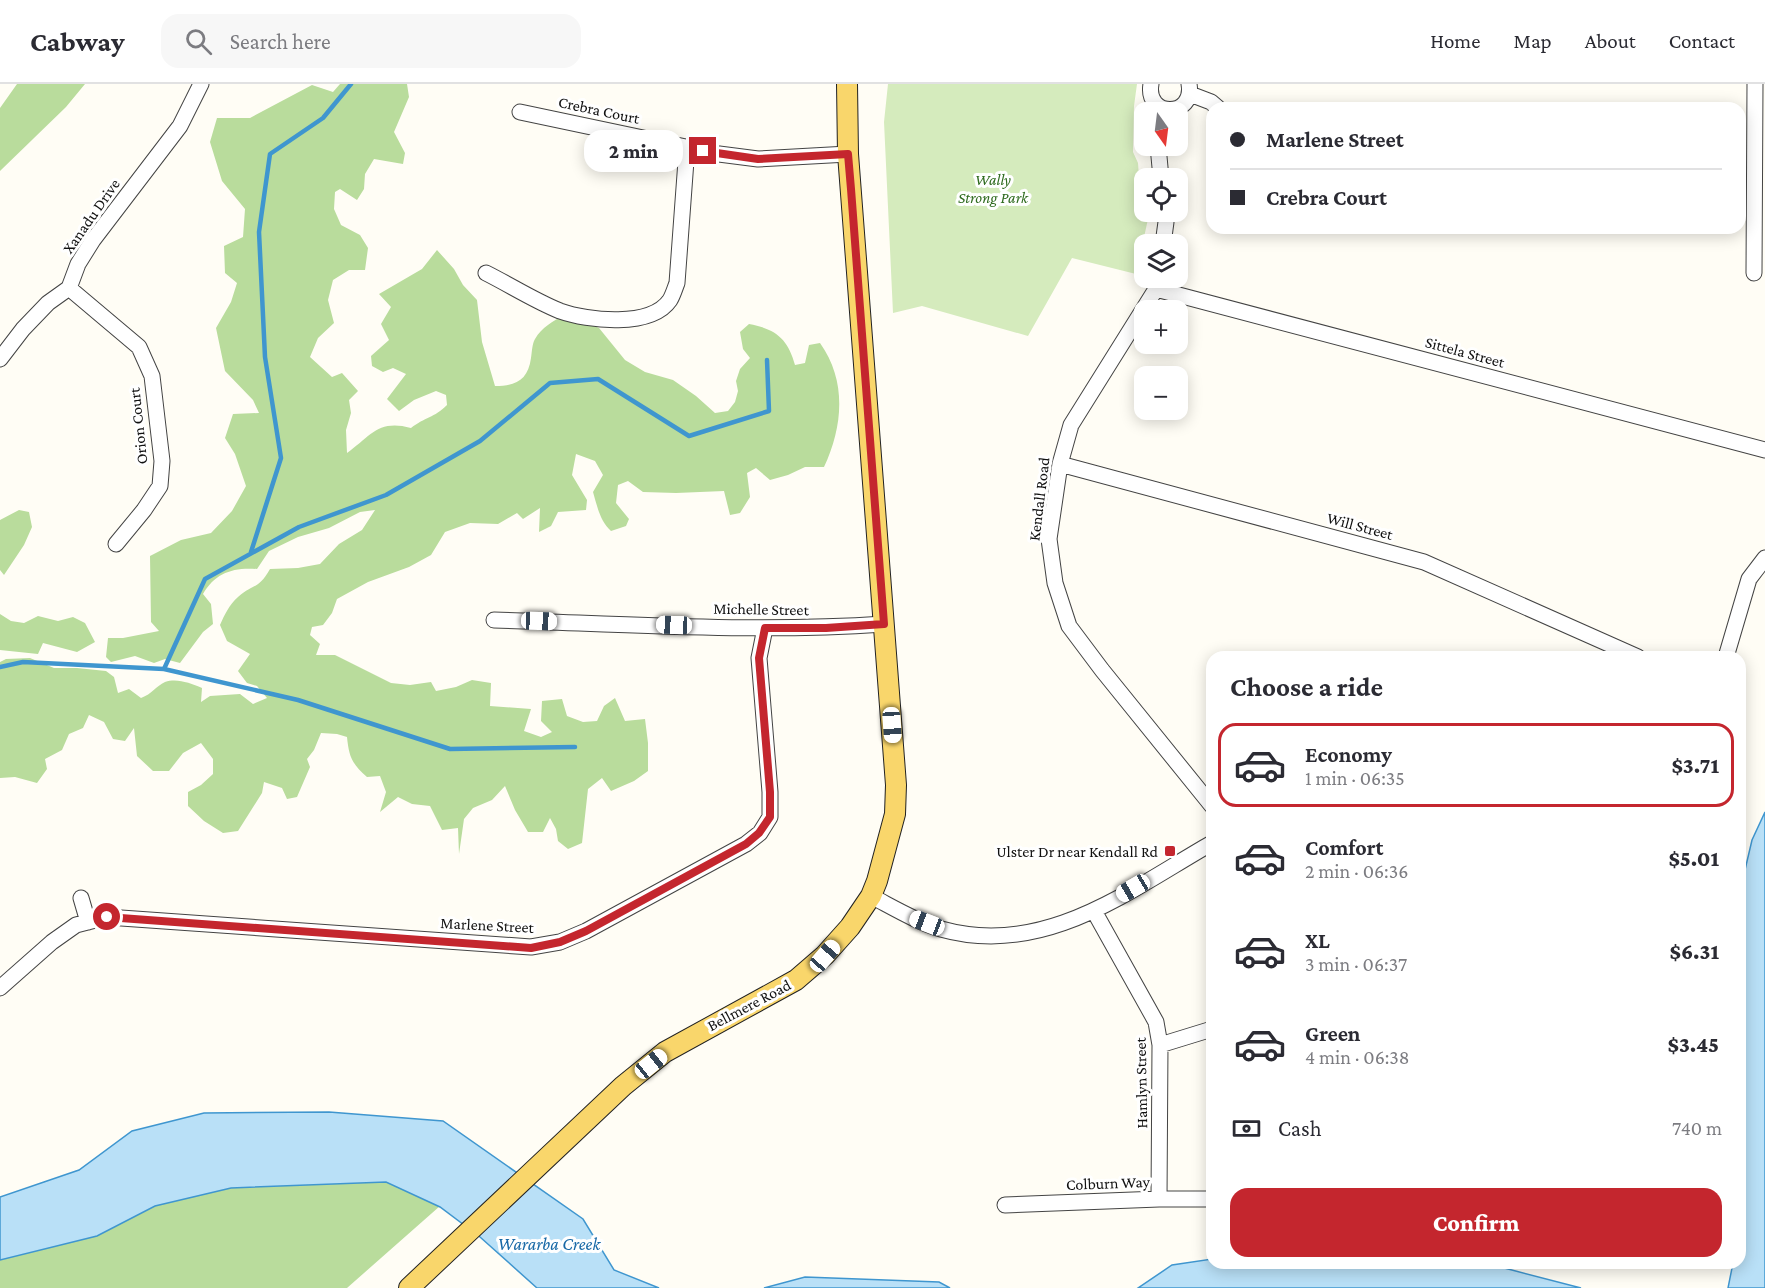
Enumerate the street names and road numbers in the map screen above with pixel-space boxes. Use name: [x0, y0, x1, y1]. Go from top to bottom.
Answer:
street label: Crebra Court: [557, 93, 642, 127]
street label: Xanadu Drive: [59, 175, 123, 257]
street label: Sittela Street: [1424, 333, 1507, 371]
street label: Orion Court: [125, 386, 150, 465]
street label: Kendall Road: [1025, 456, 1053, 542]
street label: Will Street: [1325, 509, 1395, 543]
street label: Michelle Street: [713, 600, 810, 618]
street label: Marlene Street: [440, 914, 535, 936]
street label: Bellmere Road: [704, 976, 794, 1034]
street label: Hamlyn Street: [1132, 1036, 1151, 1129]
street label: Colburn Way: [1066, 1173, 1151, 1194]

